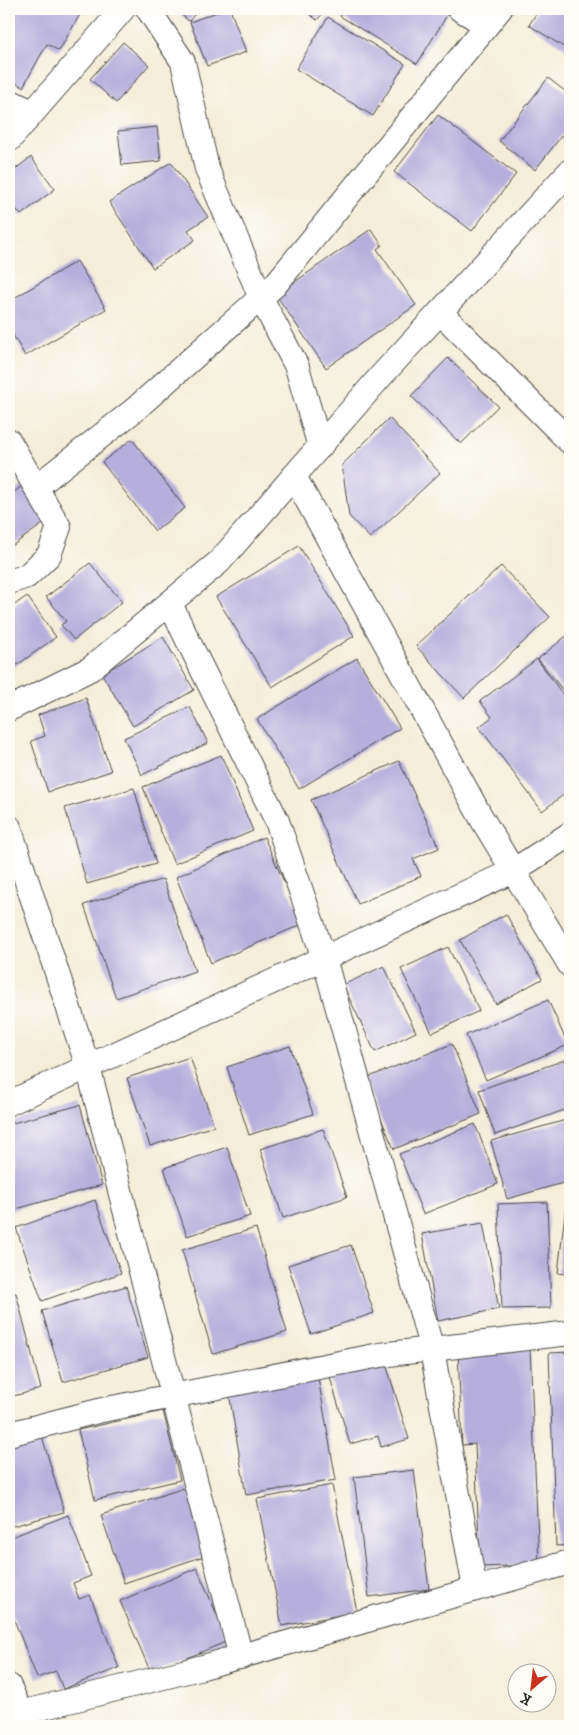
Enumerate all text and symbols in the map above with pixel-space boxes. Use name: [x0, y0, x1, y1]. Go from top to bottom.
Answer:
north arrow: [506, 1662, 556, 1712]
text: K: [517, 1688, 535, 1709]

